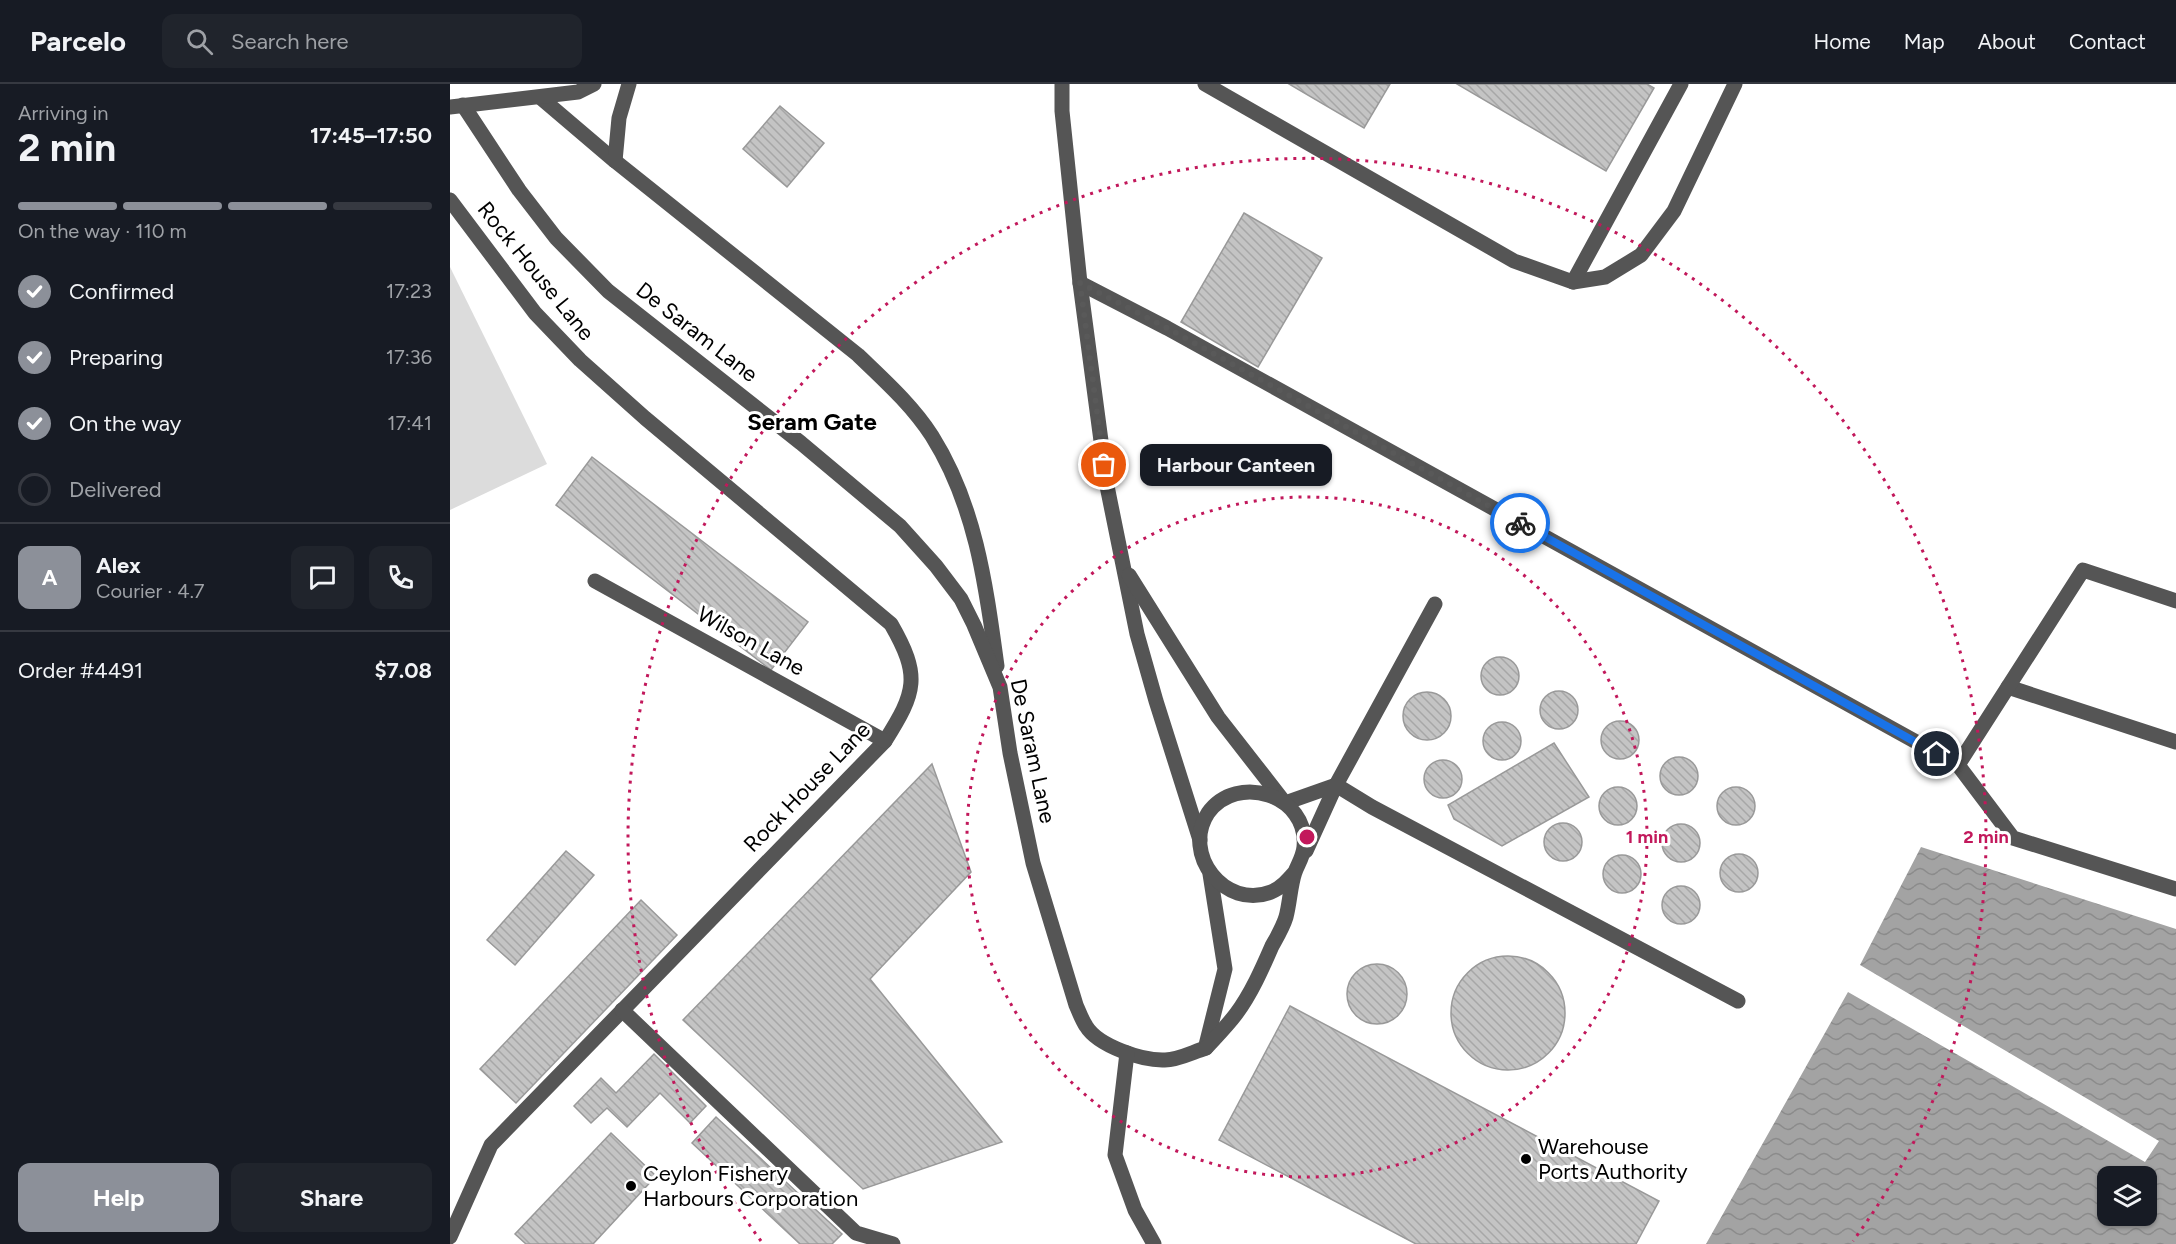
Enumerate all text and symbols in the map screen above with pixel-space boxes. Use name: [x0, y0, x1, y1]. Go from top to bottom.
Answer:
search box: [162, 14, 582, 68]
text: Parcelo: [30, 24, 126, 58]
icon: search: [183, 25, 216, 58]
text: Search here: [231, 28, 349, 55]
text: Home: [1814, 29, 1871, 54]
text: Map: [1904, 29, 1945, 54]
text: About: [1978, 29, 2036, 54]
text: Contact: [2069, 29, 2146, 54]
text: Arriving in: [18, 101, 108, 125]
text: 17:45–17:50: [310, 122, 432, 149]
text: 2 min: [18, 124, 116, 171]
street label: Rock House Lane: [472, 196, 600, 346]
text: On the way · 110 m: [18, 219, 186, 243]
icon: check: [18, 275, 51, 308]
street label: De Saram Lane: [631, 276, 763, 388]
text: Confirmed: [69, 278, 174, 305]
text: 17:23: [386, 279, 432, 303]
icon: check: [18, 341, 51, 374]
text: Preparing: [69, 344, 163, 371]
text: 17:36: [386, 345, 432, 369]
icon: check: [18, 407, 51, 440]
district label: Seram Gate: [747, 407, 877, 436]
text: On the way: [69, 410, 181, 437]
text: 17:41: [387, 411, 432, 435]
pin: [1078, 439, 1129, 490]
callout: Harbour Canteen: [1140, 444, 1332, 486]
icon: bag: [1087, 448, 1120, 481]
text: Harbour Canteen: [1157, 453, 1315, 477]
text: Delivered: [69, 476, 162, 503]
courier: [1490, 493, 1550, 553]
icon: bike: [1504, 507, 1537, 540]
button: chat: [291, 546, 354, 609]
button: phone: [369, 546, 432, 609]
text: Alex: [96, 552, 141, 579]
text: A: [42, 564, 57, 591]
text: Courier · 4.7: [96, 579, 205, 603]
street label: Wilson Lane: [693, 600, 809, 682]
text: Order #4491: [18, 657, 143, 684]
text: $7.08: [374, 657, 432, 684]
street label: De Saram Lane: [1005, 676, 1061, 826]
street label: Rock House Lane: [738, 716, 876, 858]
pin: [1911, 728, 1962, 779]
icon: home: [1920, 737, 1953, 770]
text: 1 min: [1626, 826, 1668, 848]
text: 2 min: [1963, 826, 2009, 848]
centre of rings: [1297, 827, 1317, 847]
place label: Warehouse Ports Authority: [1538, 1133, 1688, 1185]
marker: Warehouse Ports Authority: [1519, 1152, 1533, 1166]
place label: Ceylon Fishery Harbours Corporation: [643, 1160, 858, 1212]
button: Help: [18, 1163, 219, 1232]
button: Share: [231, 1163, 432, 1232]
map controls: [2097, 1166, 2157, 1226]
button: layers: [2097, 1166, 2157, 1226]
marker: Ceylon Fishery Harbours Corporation: [624, 1179, 638, 1193]

